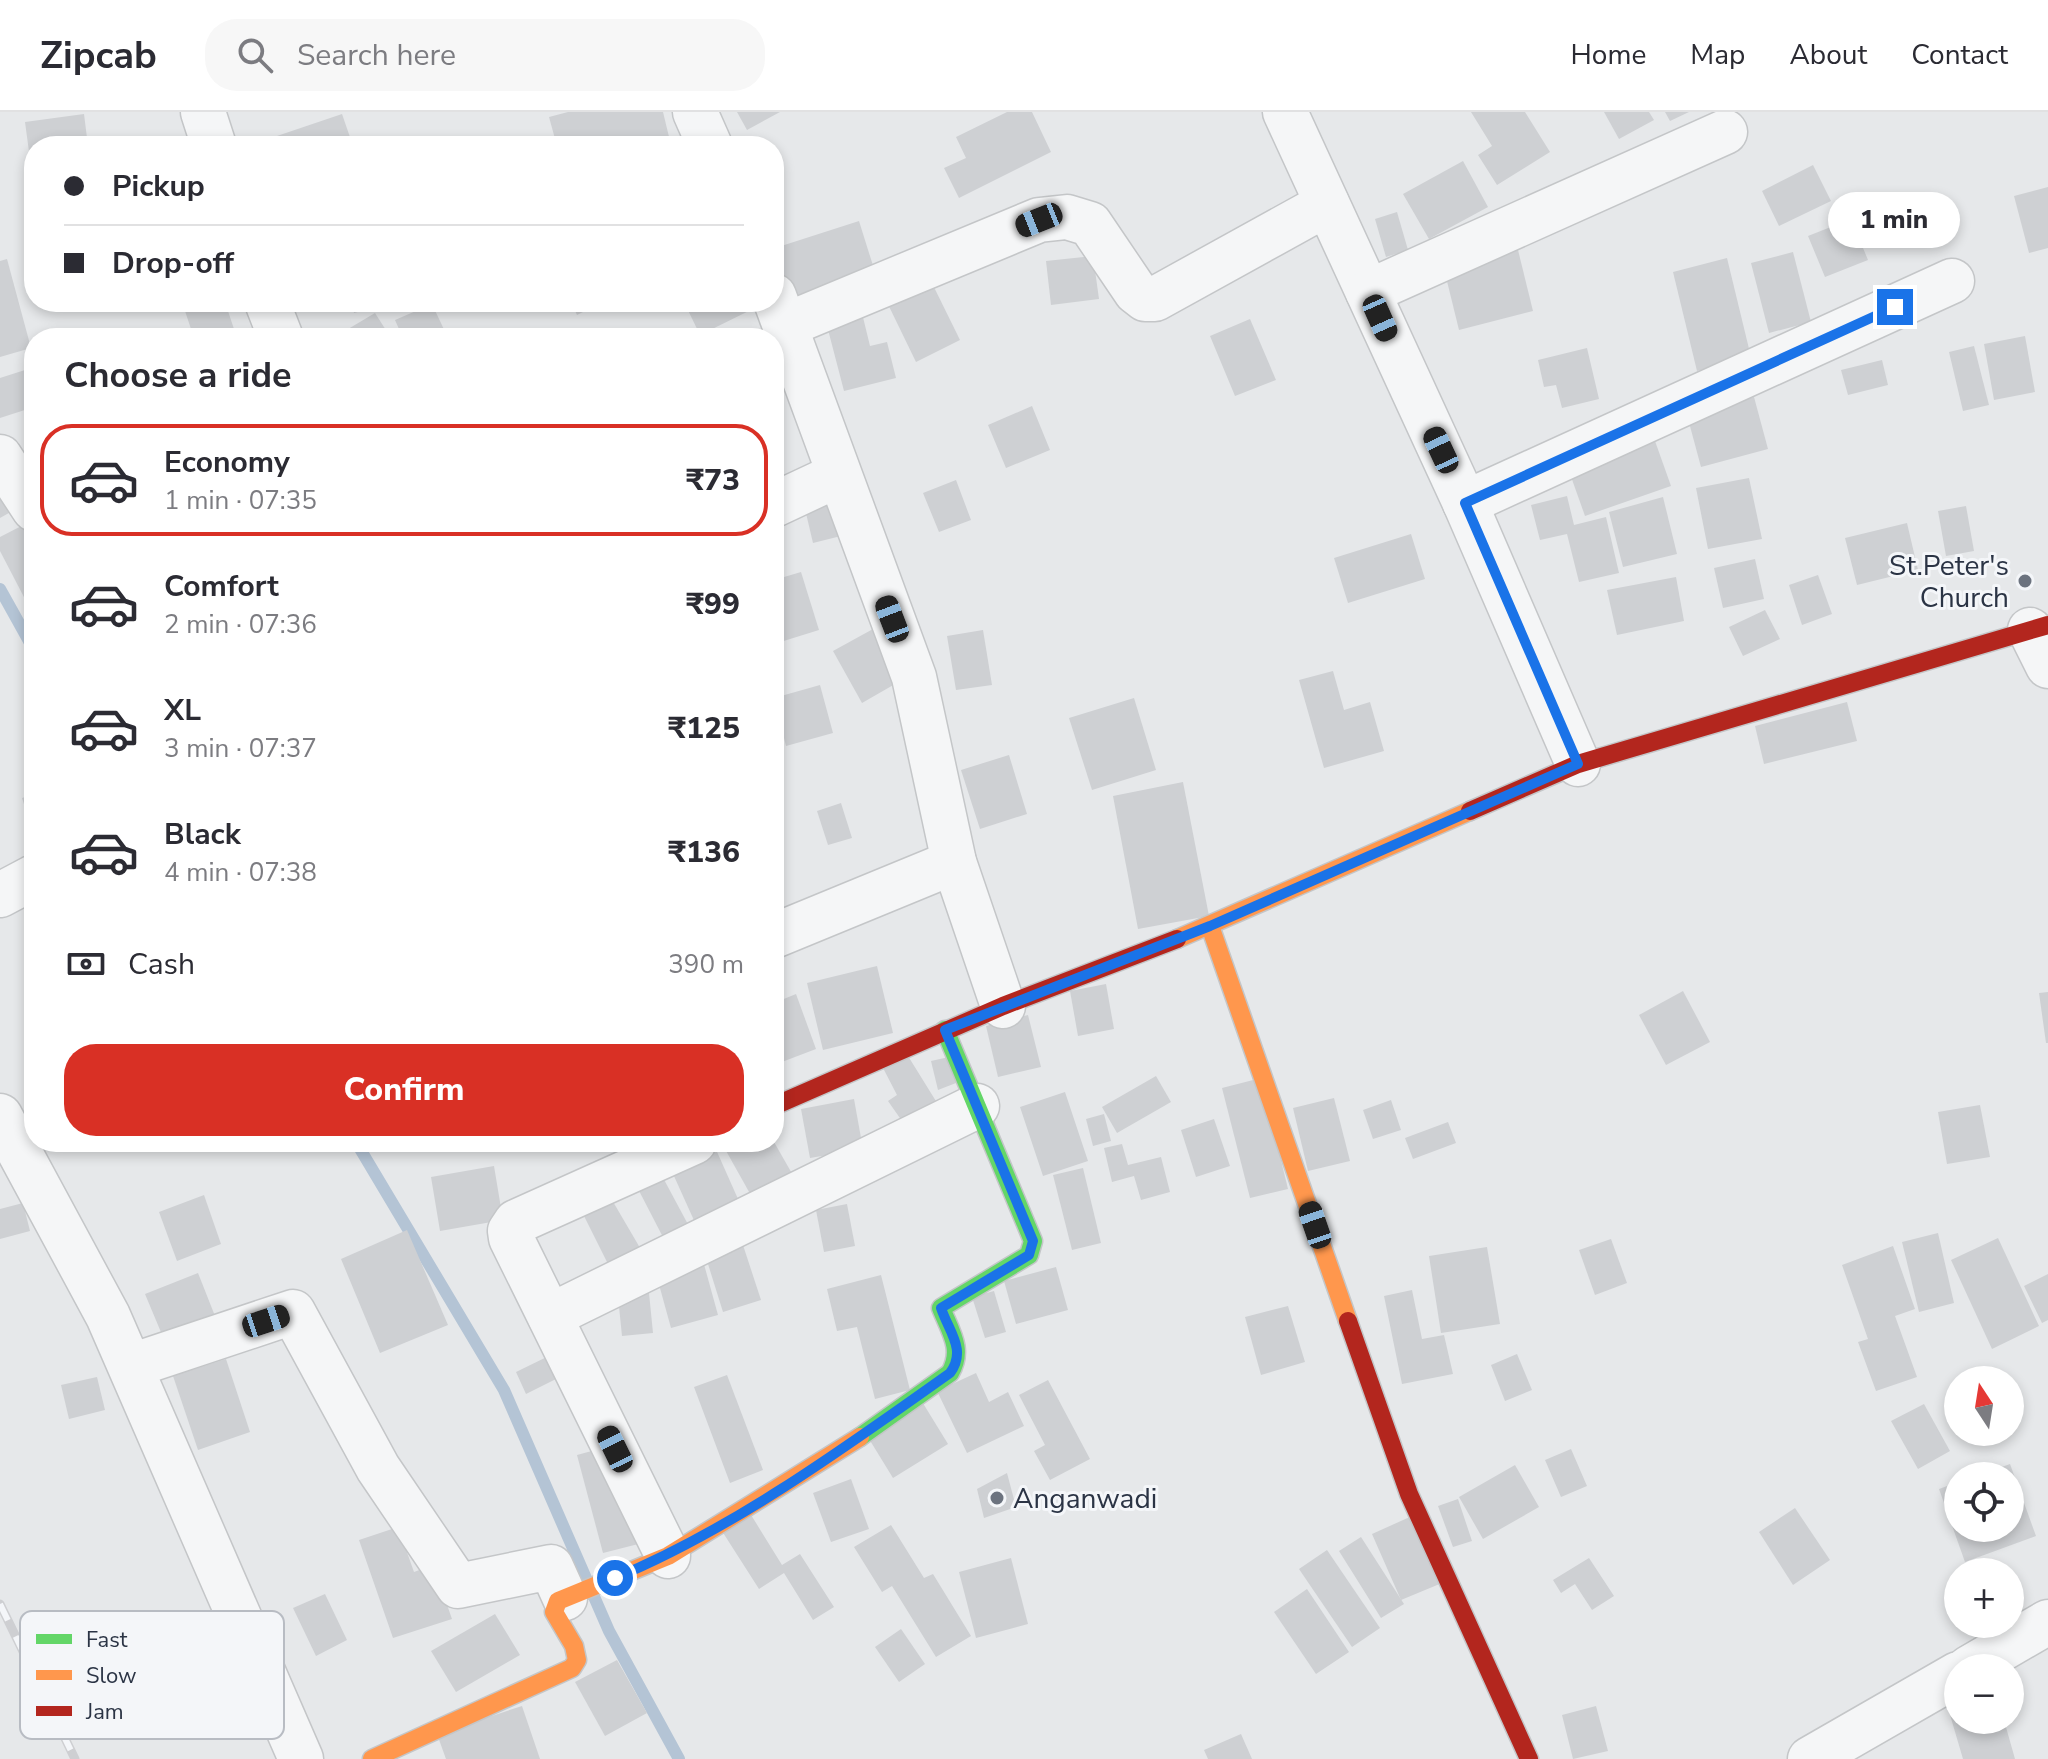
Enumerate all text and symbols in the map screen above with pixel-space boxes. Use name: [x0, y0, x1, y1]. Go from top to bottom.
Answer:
search box: [205, 19, 765, 91]
text: Zipcab: [40, 30, 157, 81]
icon: search: [233, 33, 277, 77]
text: Search here: [297, 35, 456, 76]
text: Home: [1571, 36, 1646, 74]
text: Map: [1690, 36, 1745, 74]
text: About: [1789, 36, 1867, 74]
text: Contact: [1911, 36, 2008, 74]
text: Pickup: [112, 166, 205, 207]
callout: 1 min: [1829, 191, 1961, 247]
car: [1012, 200, 1066, 240]
text: 1 min: [1860, 202, 1928, 237]
text: Drop-off: [112, 243, 234, 284]
route end: [1877, 289, 1913, 325]
car: [1359, 291, 1401, 345]
text: Choose a ride: [64, 351, 292, 400]
car: [1420, 423, 1462, 477]
text: Economy: [164, 442, 290, 483]
icon: car: [68, 444, 140, 516]
text: ₹73: [686, 460, 740, 501]
text: 1 min · 07:35: [164, 483, 317, 518]
place label: St.Peter's Church: [1889, 547, 2009, 617]
text: Comfort: [164, 566, 279, 607]
icon: car: [68, 568, 140, 640]
marker: St.Peter's Church: [2016, 572, 2034, 590]
text: ₹99: [686, 584, 740, 625]
car: [872, 592, 912, 646]
text: 2 min · 07:36: [164, 607, 317, 642]
text: XL: [164, 690, 201, 731]
icon: car: [68, 692, 140, 764]
text: ₹125: [668, 708, 740, 749]
text: 3 min · 07:37: [164, 731, 317, 766]
text: Black: [164, 814, 241, 855]
icon: car: [68, 816, 140, 888]
text: ₹136: [668, 832, 740, 873]
text: 4 min · 07:38: [164, 855, 317, 890]
icon: cash: [64, 942, 108, 986]
text: Cash: [128, 944, 195, 985]
text: 390 m: [668, 947, 744, 982]
button: Confirm: [64, 1044, 744, 1136]
car: [1296, 1198, 1334, 1252]
car: [239, 1302, 293, 1340]
north arrow: [1944, 1366, 2024, 1446]
map controls: [1944, 1366, 2024, 1734]
car: [594, 1422, 636, 1476]
button: locate: [1944, 1462, 2024, 1542]
place label: Anganwadi: [1013, 1480, 1157, 1518]
marker: Anganwadi: [988, 1489, 1006, 1507]
button: +: [1944, 1558, 2024, 1638]
route start: [597, 1560, 633, 1596]
legend: [20, 1611, 284, 1739]
text: Fast: [86, 1625, 128, 1655]
button: −: [1944, 1654, 2024, 1734]
text: Slow: [86, 1661, 137, 1691]
text: Jam: [85, 1697, 124, 1727]

